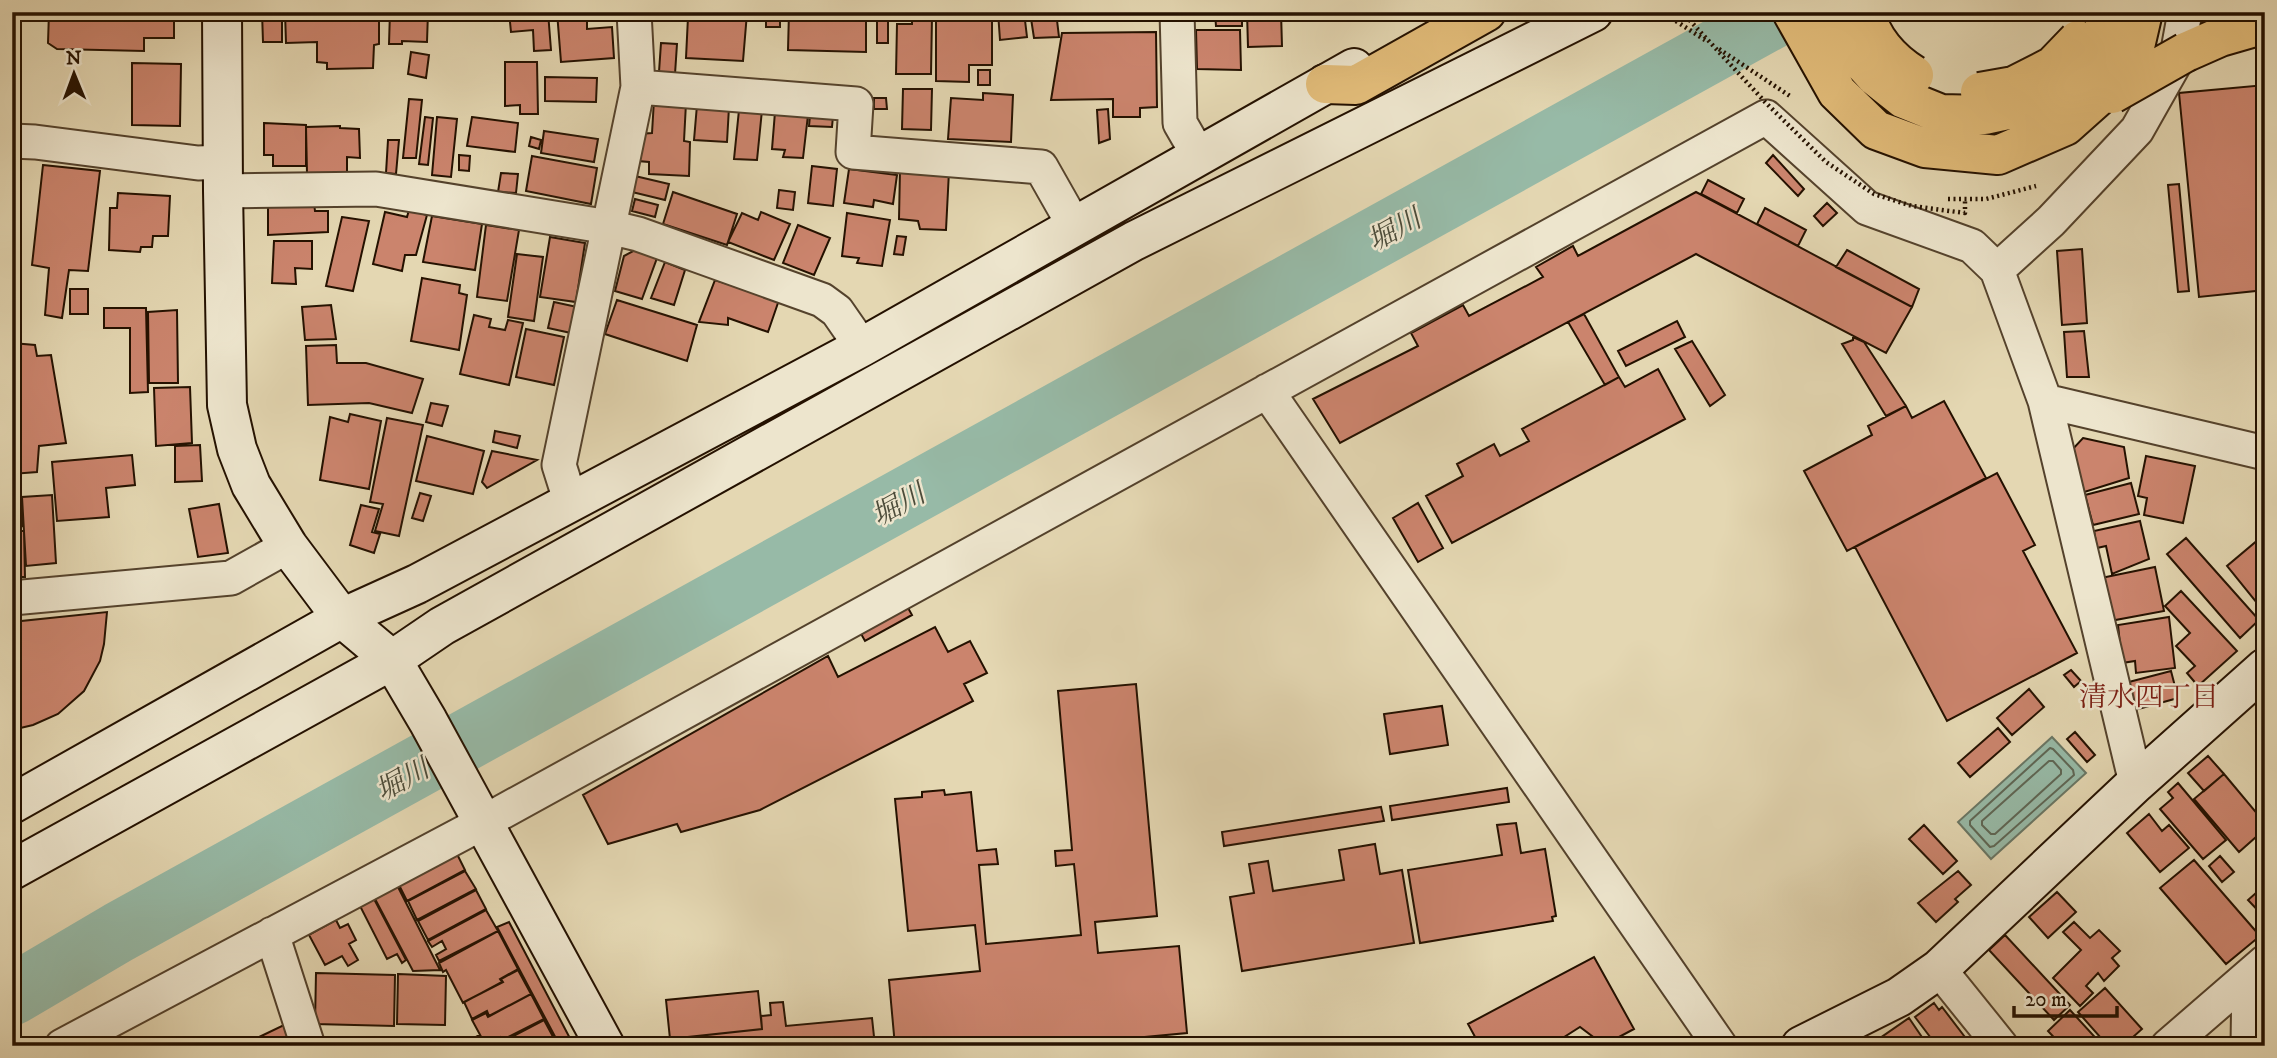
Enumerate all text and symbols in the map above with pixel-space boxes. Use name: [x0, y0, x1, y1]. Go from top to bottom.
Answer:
north arrow: [38, 38, 108, 108]
text: N: [66, 47, 82, 70]
water label: 堀川: [1362, 200, 1430, 259]
water label: 堀川: [866, 475, 934, 534]
district label: 清水四丁目: [2079, 680, 2219, 715]
water label: 堀川: [370, 750, 438, 809]
scale bar: [2014, 974, 2118, 1018]
text: 20 m: [2025, 987, 2067, 1013]

